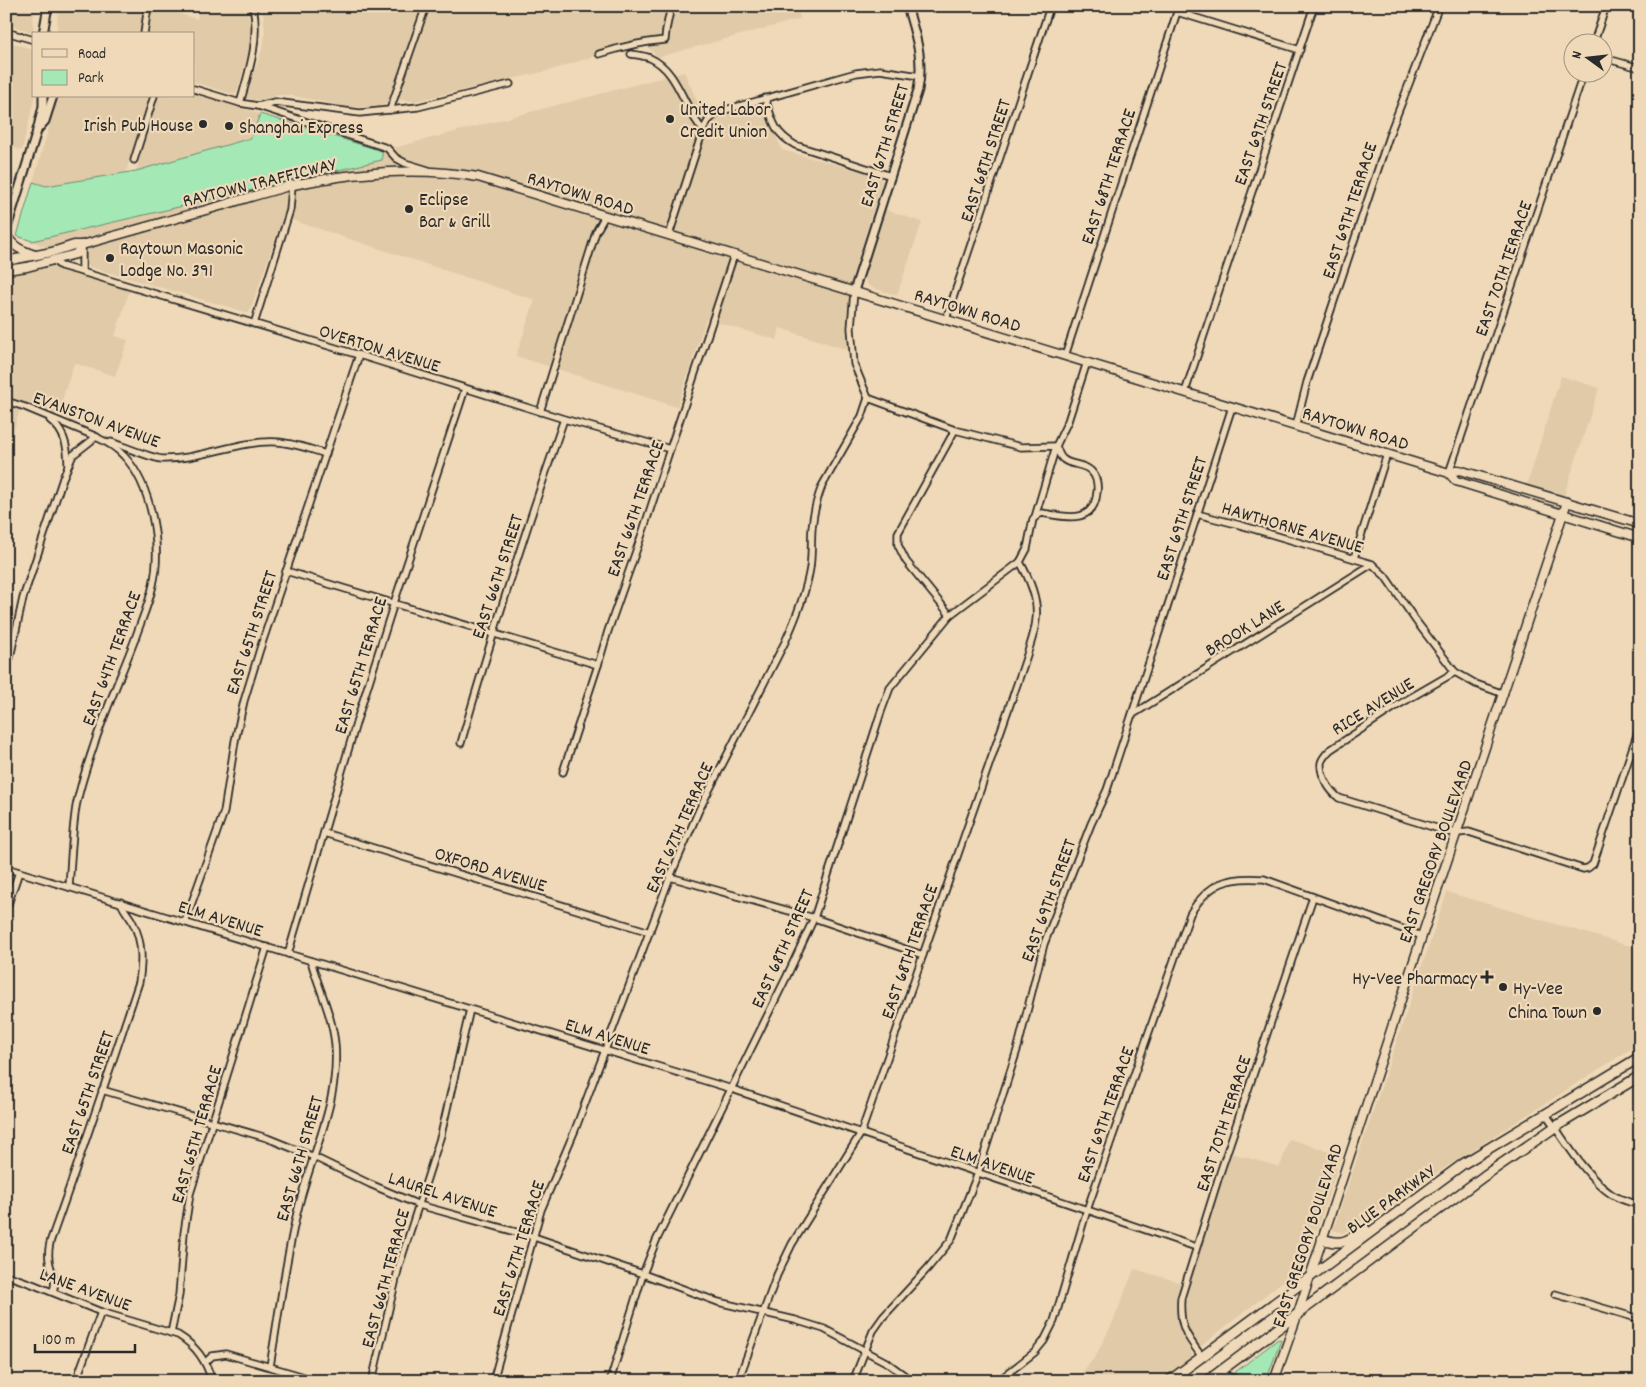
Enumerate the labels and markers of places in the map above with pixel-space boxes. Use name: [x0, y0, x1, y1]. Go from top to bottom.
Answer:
place label: United Labor Credit Union: [680, 98, 770, 147]
marker: United Labor Credit Union: [664, 113, 676, 125]
place label: Irish Pub House: [83, 114, 193, 141]
place label: Shanghai Express: [239, 116, 363, 143]
marker: Irish Pub House: [197, 118, 209, 130]
marker: Shanghai Express: [223, 120, 235, 132]
place label: Eclipse Bar & Grill: [419, 188, 491, 237]
marker: Eclipse Bar & Grill: [403, 203, 415, 215]
place label: Raytown Masonic Lodge No. 391: [120, 237, 243, 286]
marker: Raytown Masonic Lodge No. 391: [104, 252, 116, 264]
place label: Hy-Vee Pharmacy: [1352, 967, 1477, 994]
marker: Hy-Vee Pharmacy: [1481, 971, 1493, 983]
place label: Hy-Vee: [1513, 977, 1563, 1004]
marker: Hy-Vee: [1497, 981, 1509, 993]
place label: China Town: [1508, 1001, 1587, 1028]
marker: China Town: [1591, 1005, 1603, 1017]

